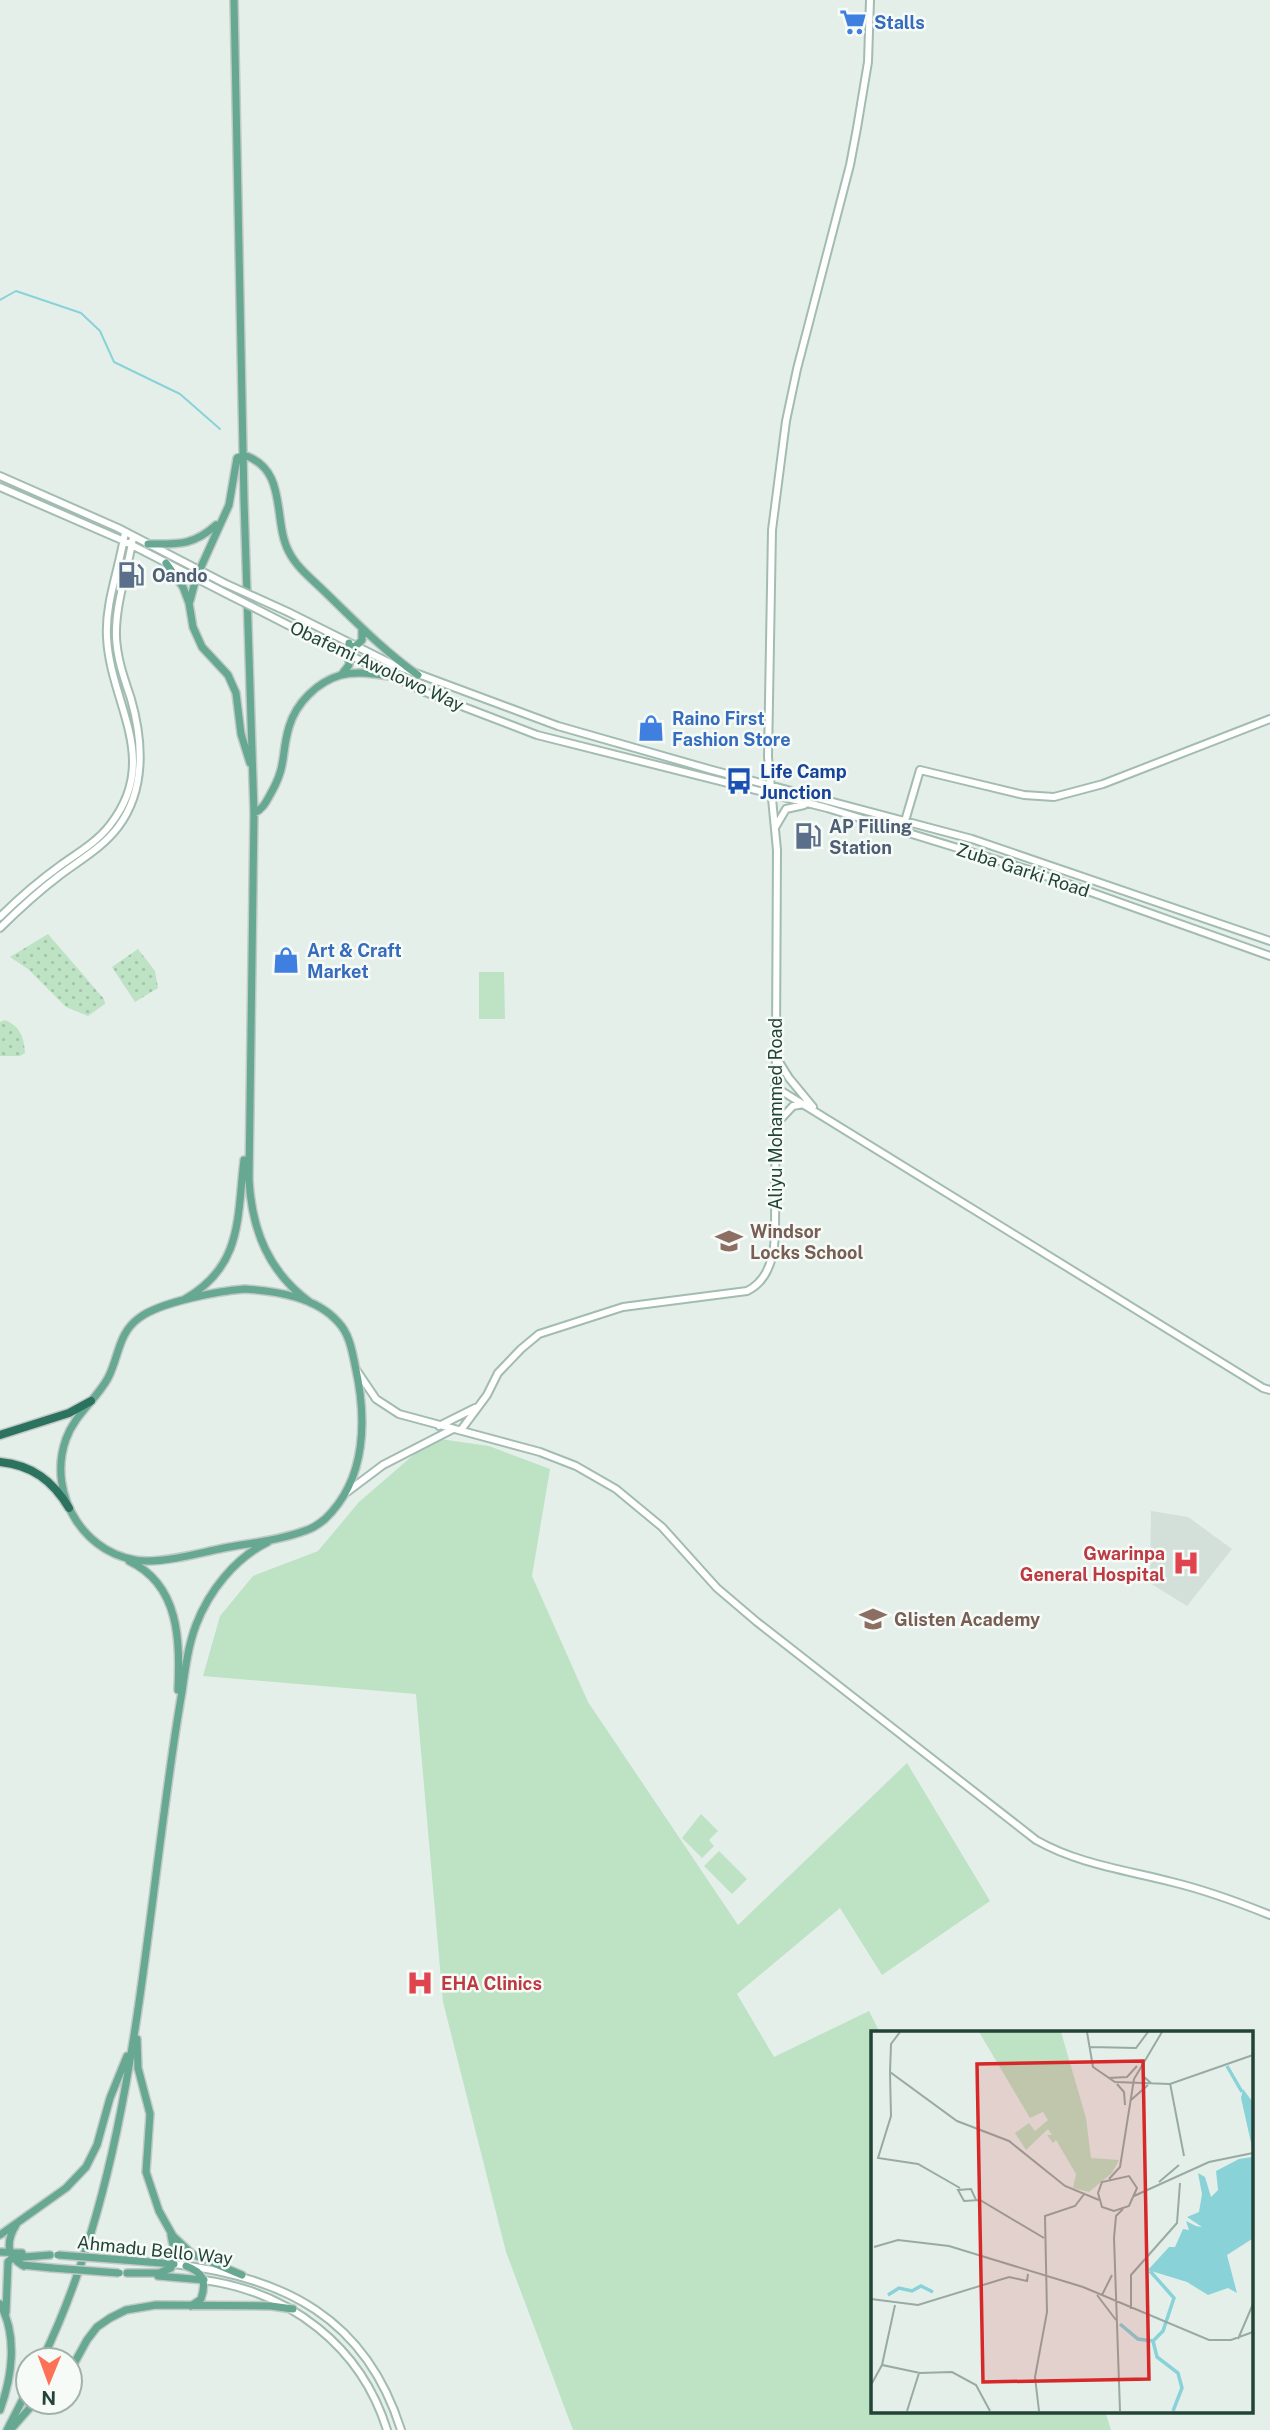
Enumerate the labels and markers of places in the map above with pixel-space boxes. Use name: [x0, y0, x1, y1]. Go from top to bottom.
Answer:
supermarket icon: Stalls: [838, 7, 868, 37]
place label: Stalls: [874, 12, 925, 33]
fuel station icon: Oando: [116, 560, 146, 590]
place label: Oando: [152, 565, 208, 586]
place label: Raino First Fashion Store: [672, 708, 791, 750]
shop icon: Raino First Fashion Store: [636, 713, 666, 743]
place label: Life Camp Junction: [760, 761, 847, 803]
bus stop icon: Life Camp Junction: [724, 766, 754, 796]
place label: AP Filling Station: [829, 816, 912, 858]
fuel station icon: AP Filling Station: [793, 821, 823, 851]
place label: Art & Craft Market: [307, 940, 402, 982]
shop icon: Art & Craft Market: [271, 945, 301, 975]
place label: Windsor Locks School: [750, 1221, 863, 1263]
school or university icon: Windsor Locks School: [714, 1226, 744, 1256]
place label: Gwarinpa General Hospital: [1020, 1543, 1165, 1585]
hospital icon: Gwarinpa General Hospital: [1171, 1548, 1201, 1578]
school or university icon: Glisten Academy: [858, 1604, 888, 1634]
place label: Glisten Academy: [894, 1609, 1040, 1630]
hospital icon: EHA Clinics: [405, 1968, 435, 1998]
place label: EHA Clinics: [441, 1973, 542, 1994]

